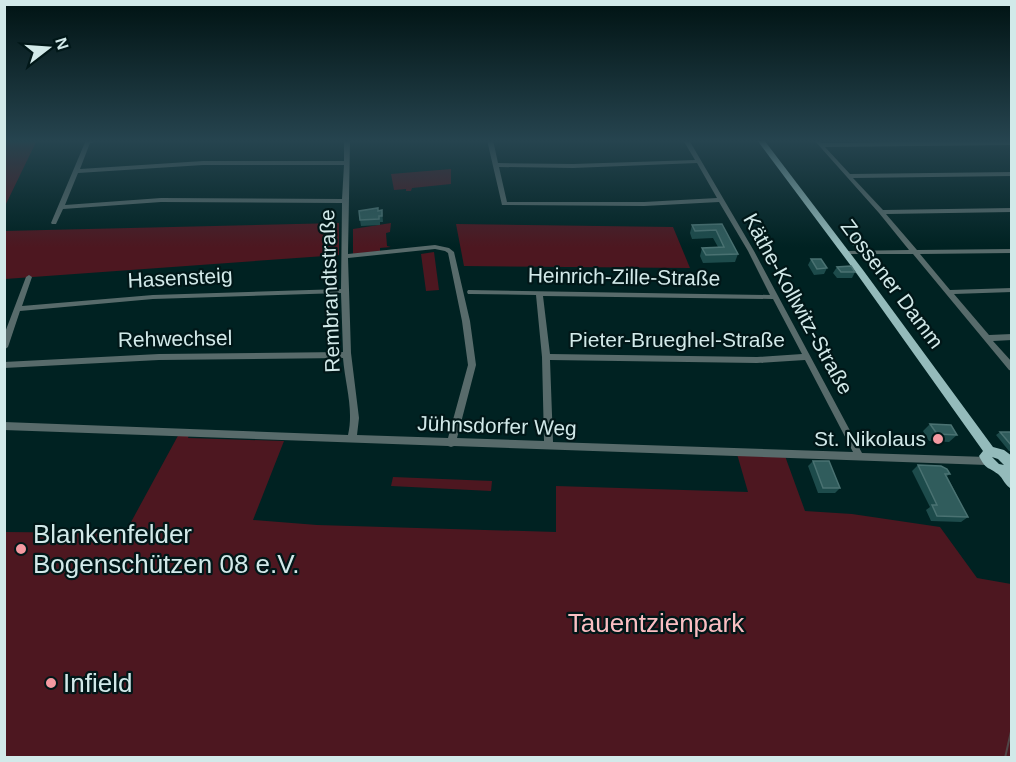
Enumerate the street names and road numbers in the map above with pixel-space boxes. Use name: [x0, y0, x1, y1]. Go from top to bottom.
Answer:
street label: Rembrandtstraße: [315, 209, 344, 373]
street label: Käthe-Kollwitz-Straße: [739, 209, 858, 398]
street label: Zossener Damm: [837, 215, 948, 353]
street label: Hasensteig: [127, 263, 233, 292]
street label: Heinrich-Zille-Straße: [528, 263, 720, 290]
street label: Rehwechsel: [118, 326, 232, 351]
street label: Pieter-Brueghel-Straße: [569, 328, 785, 351]
street label: Jühnsdorfer Weg: [417, 411, 577, 440]

